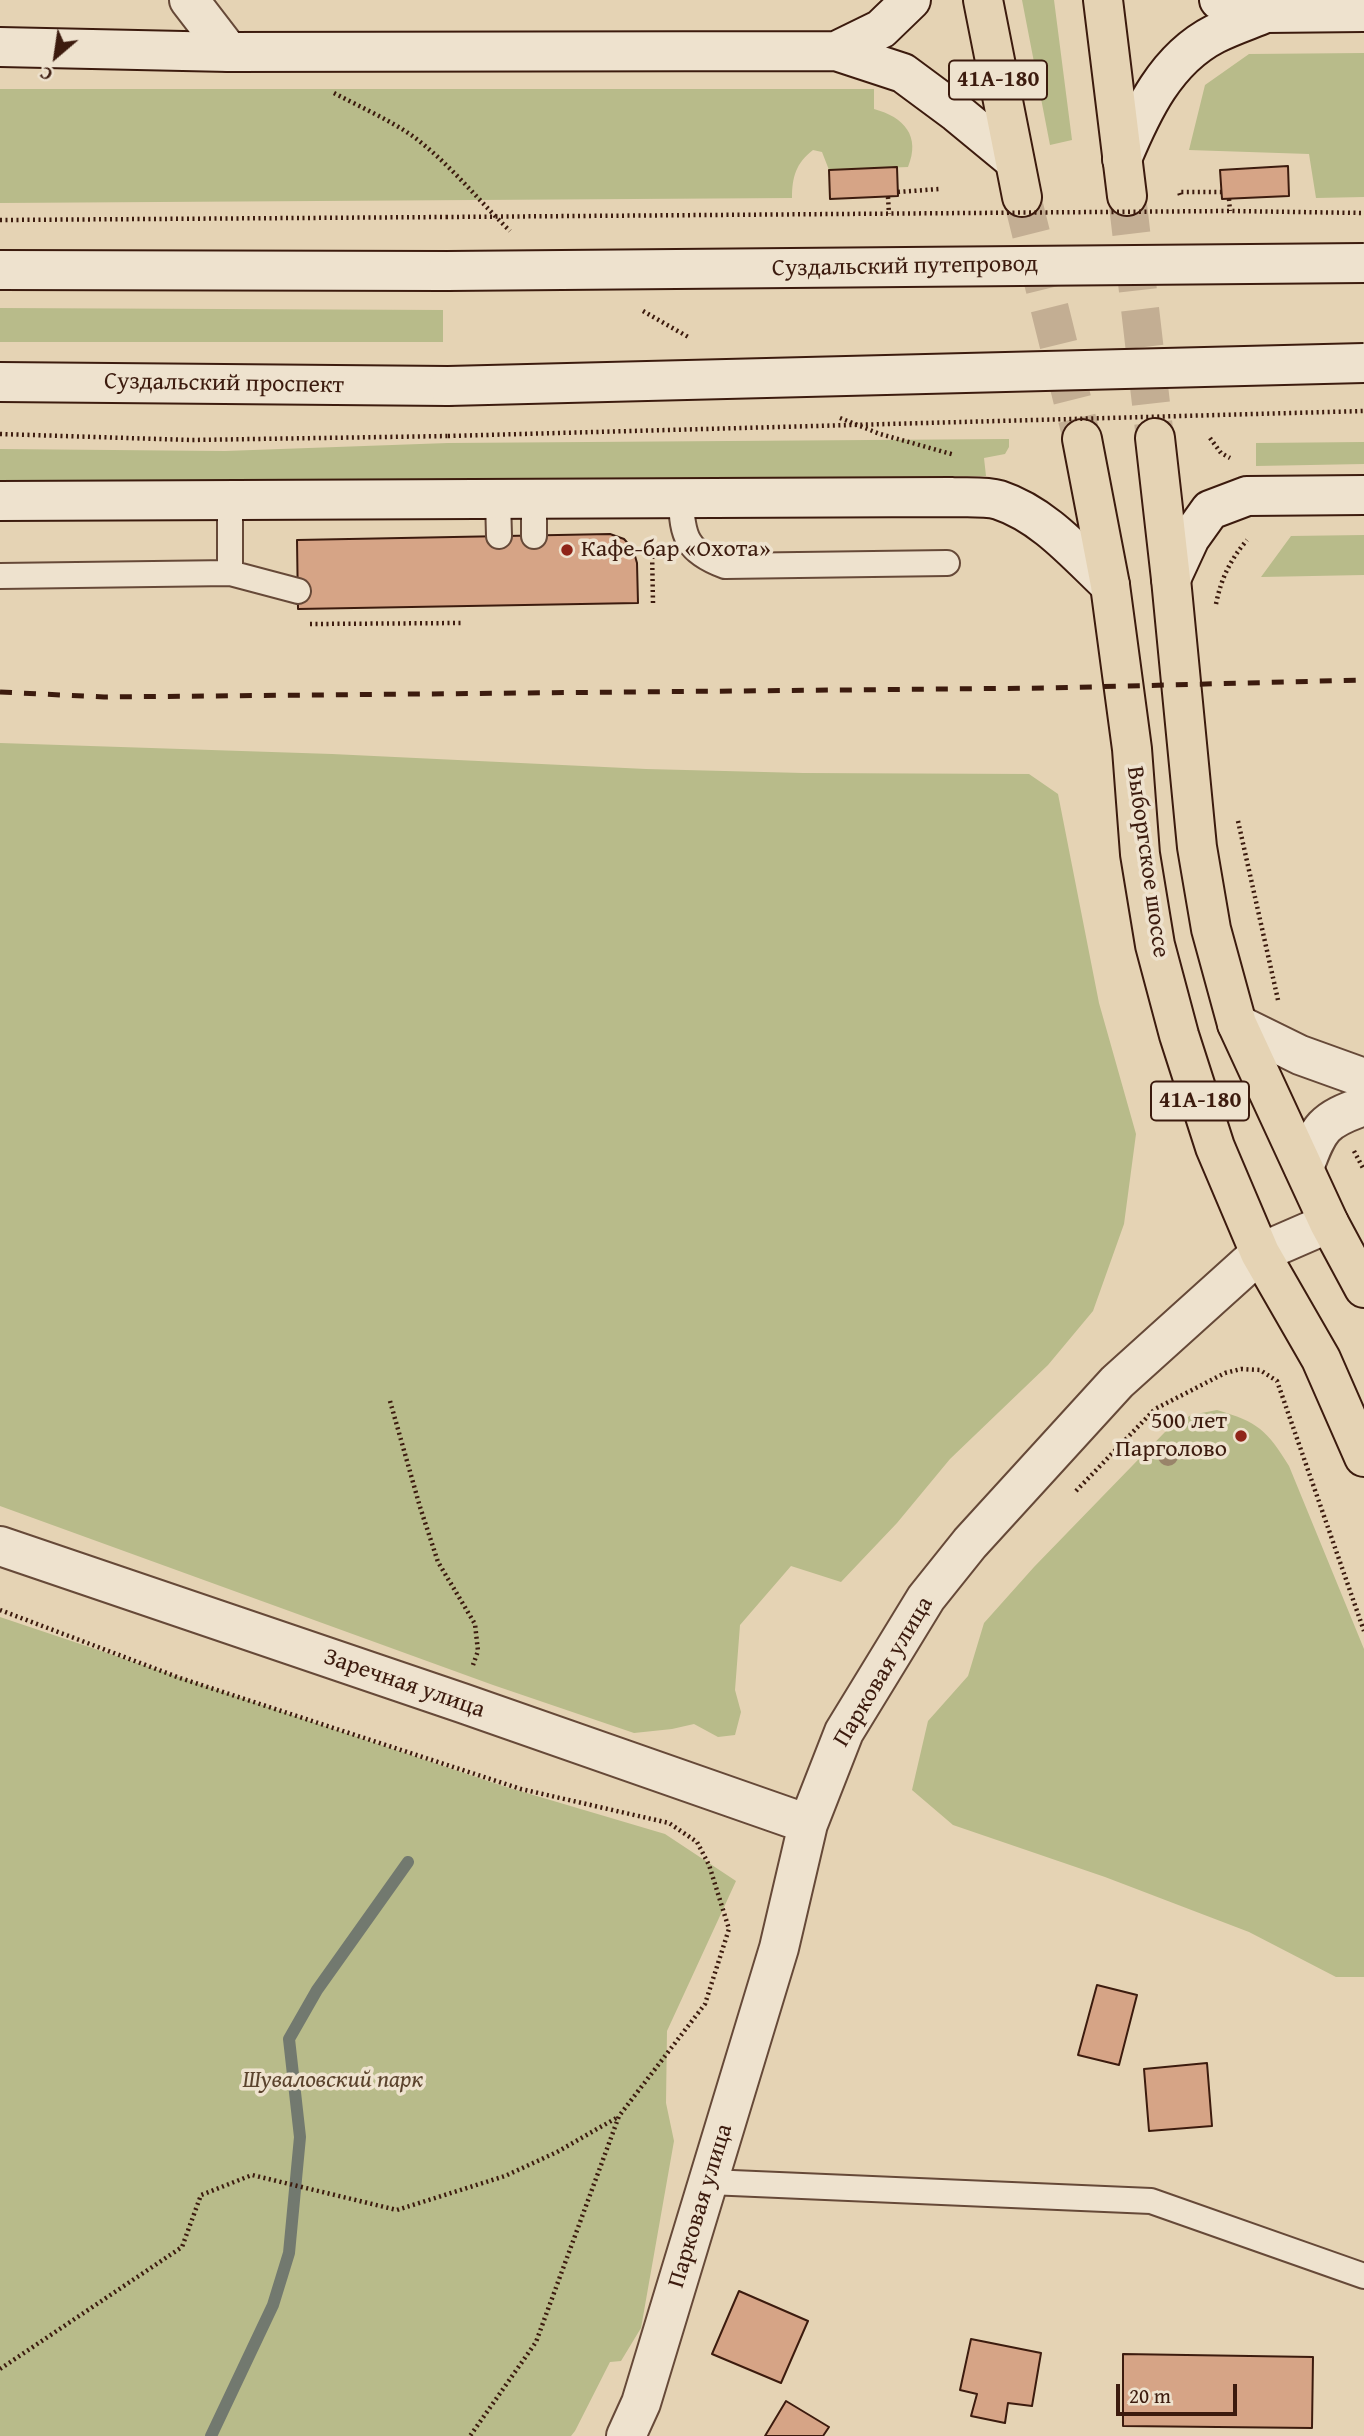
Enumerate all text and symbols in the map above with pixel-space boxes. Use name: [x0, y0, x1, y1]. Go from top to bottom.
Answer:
north arrow: [21, 21, 91, 91]
text: С: [34, 60, 57, 89]
road number: 41А-180: [949, 60, 1047, 100]
street label: Суздальский путепровод: [772, 250, 1038, 284]
street label: Суздальский проспект: [104, 368, 344, 400]
place label: Кафе-бар «Охота»: [581, 536, 771, 564]
marker: Кафе-бар «Охота»: [559, 542, 575, 558]
street label: Выборгское шоссе: [1119, 764, 1175, 960]
road number: 41А-180: [1151, 1082, 1249, 1120]
place label: 500 лет Парголово: [1115, 1408, 1227, 1464]
marker: 500 лет Парголово: [1233, 1428, 1249, 1444]
street label: Парковая улица: [828, 1592, 940, 1752]
street label: Заречная улица: [320, 1643, 488, 1725]
park label: Шуваловский парк: [243, 2067, 423, 2095]
street label: Парковая улица: [662, 2121, 740, 2291]
scale bar: [1119, 2370, 1240, 2414]
text: 20 m: [1129, 2380, 1171, 2411]

